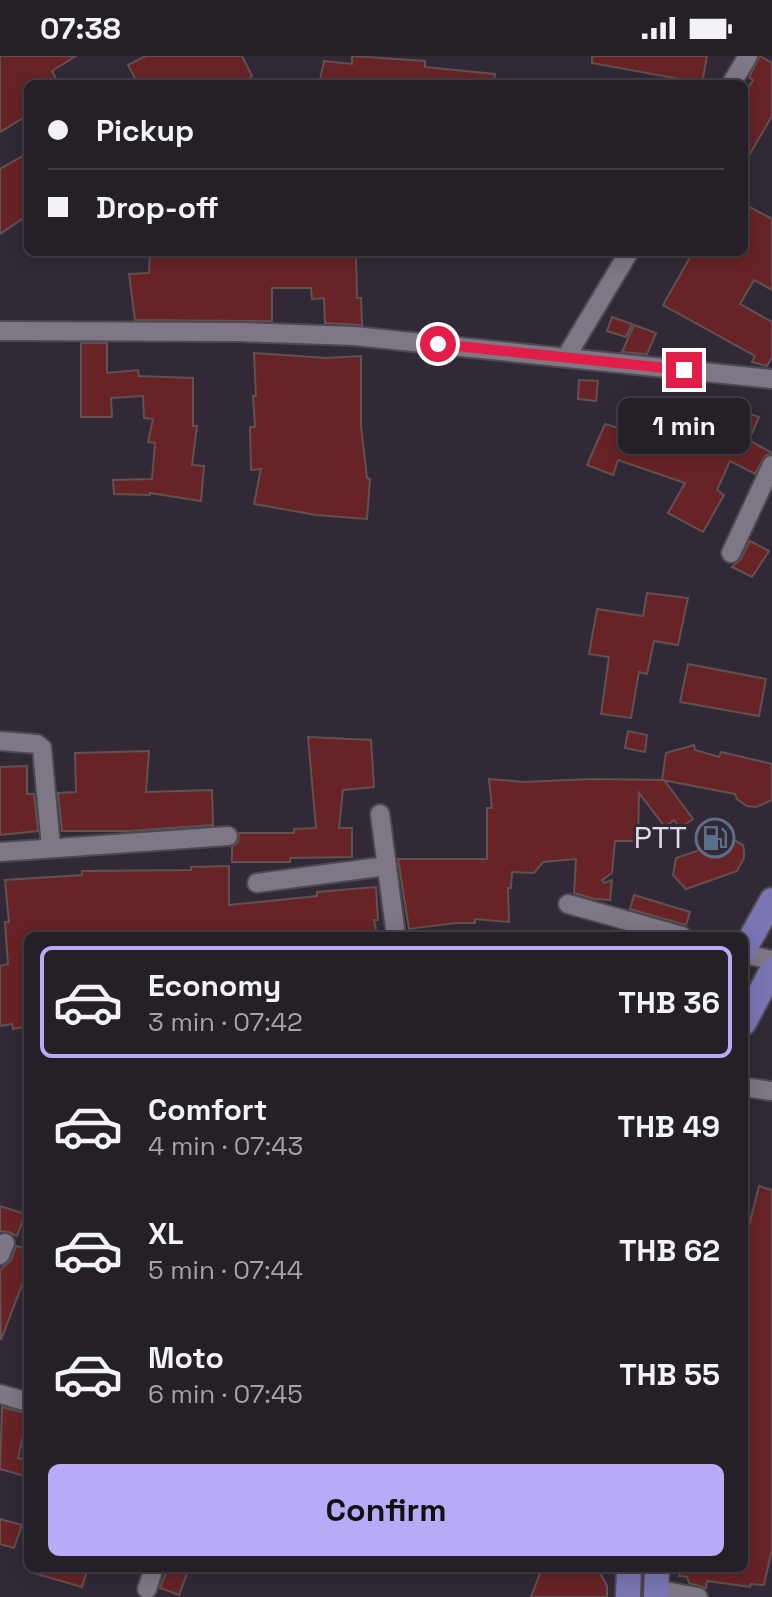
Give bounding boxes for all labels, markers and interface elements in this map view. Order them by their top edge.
text: 07:38 [40,9,121,48]
text: Pickup [96,111,194,150]
text: Drop-off [96,188,219,227]
route start [420,326,456,362]
route end [666,352,702,388]
callout: 1 min [618,398,750,454]
text: 1 min [652,409,716,443]
fuel station icon: PTT [694,817,736,859]
place label: PTT [634,818,687,857]
icon: car [52,966,124,1038]
text: Economy [148,966,281,1005]
text: THB 36 [618,983,720,1022]
text: 3 min · 07:42 [148,1005,303,1039]
icon: car [52,1090,124,1162]
text: Comfort [148,1090,267,1129]
text: THB 49 [618,1107,720,1146]
text: 4 min · 07:43 [148,1129,303,1163]
icon: car [52,1214,124,1286]
text: XL [148,1214,184,1253]
text: THB 62 [619,1231,720,1270]
text: 5 min · 07:44 [148,1253,303,1287]
icon: car [52,1338,124,1410]
text: Moto [148,1338,224,1377]
text: THB 55 [619,1355,720,1394]
text: 6 min · 07:45 [148,1377,303,1411]
button: Confirm [48,1464,724,1556]

